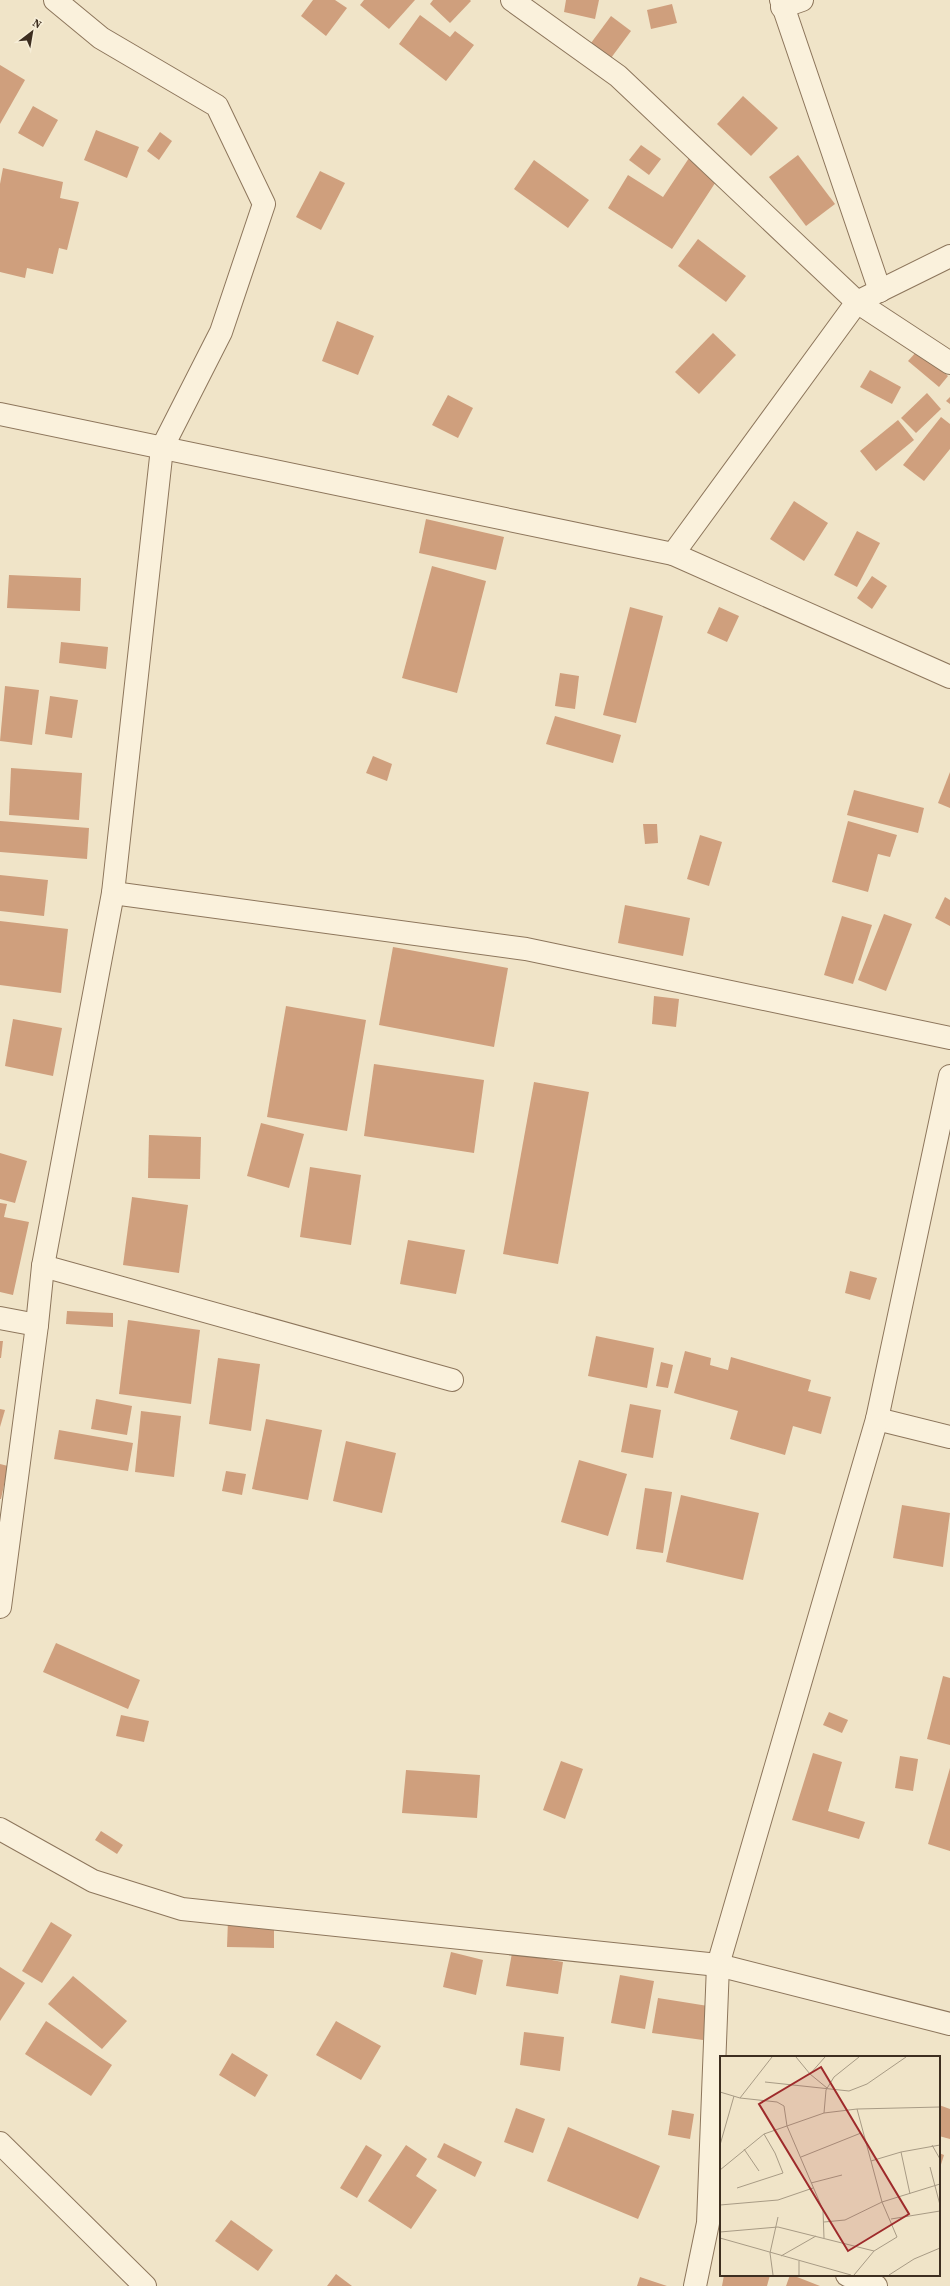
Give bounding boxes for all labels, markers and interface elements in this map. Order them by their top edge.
north arrow [12,12,52,52]
text: N [30,15,44,32]
inset map [720,2056,940,2276]

